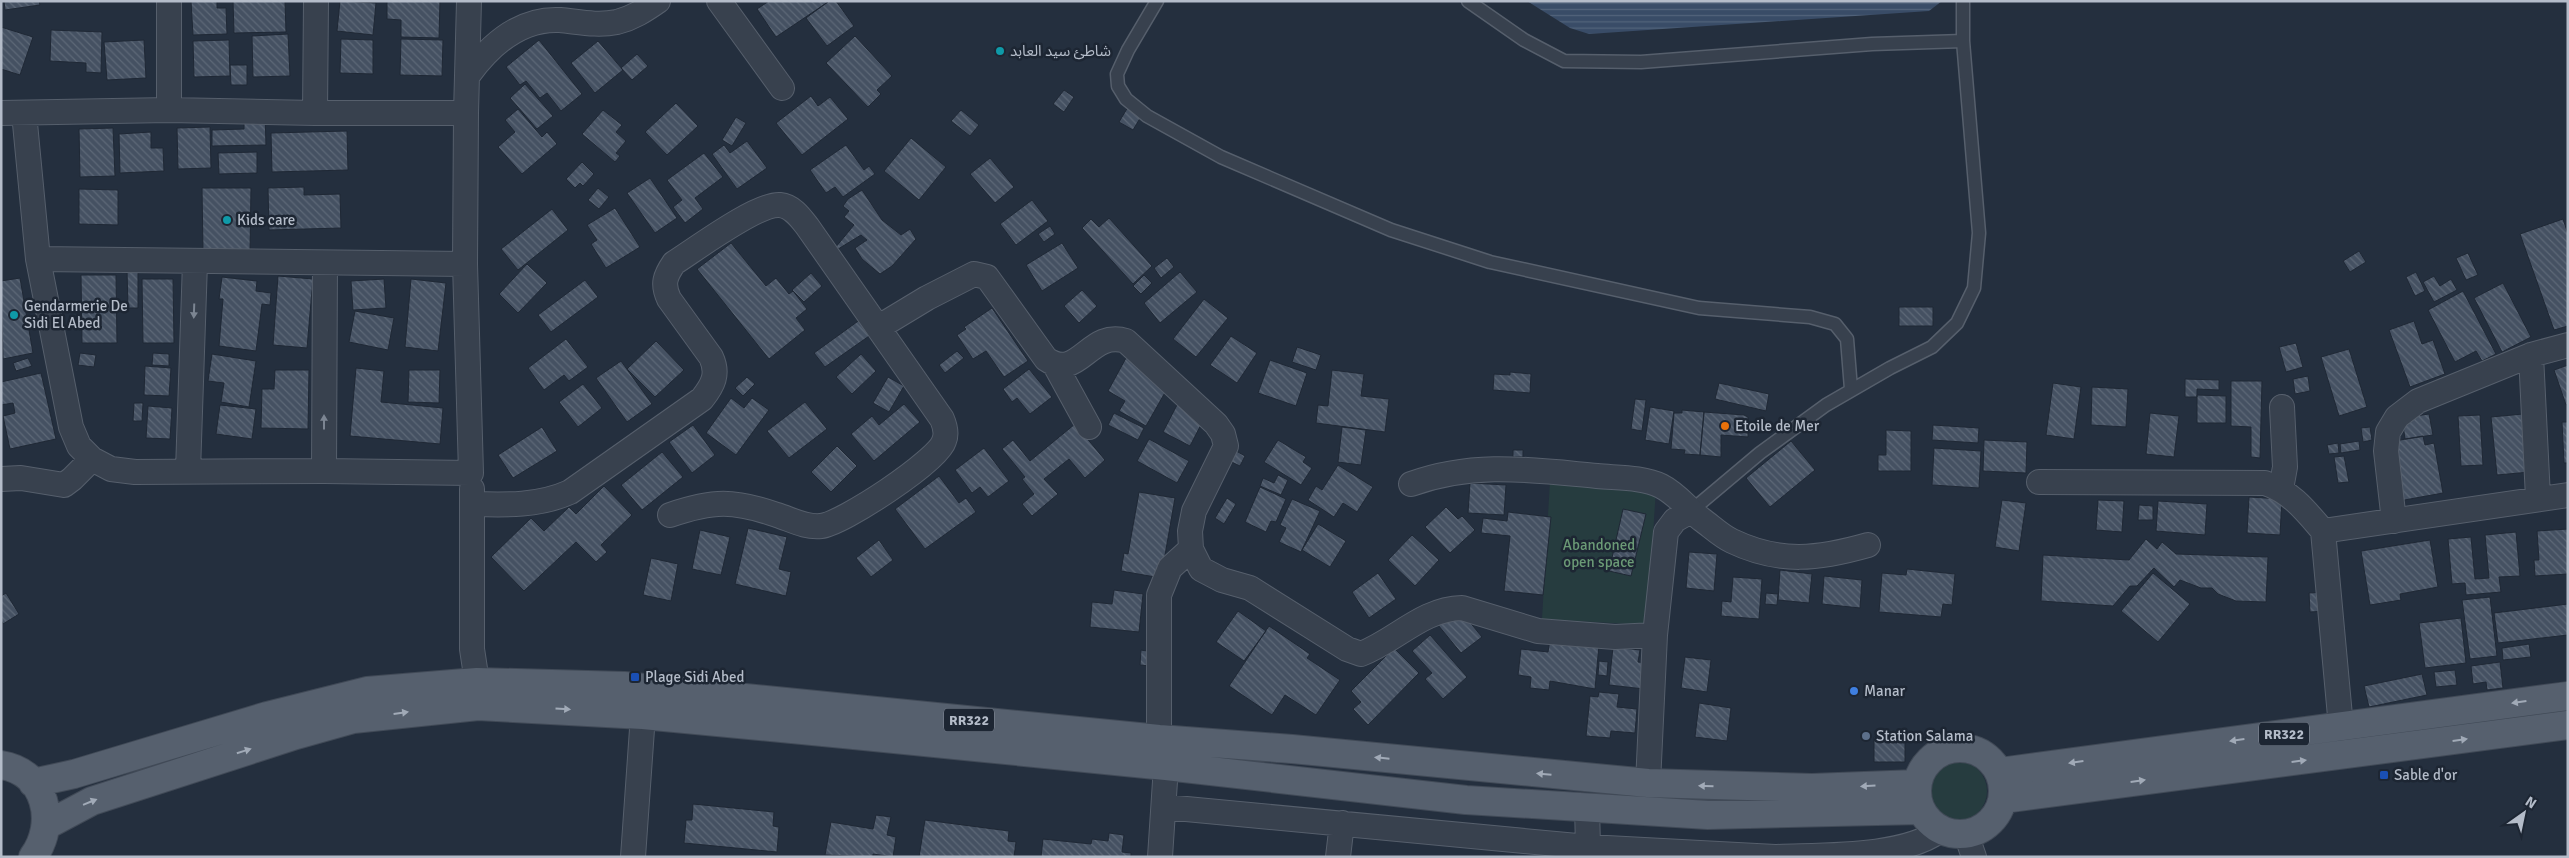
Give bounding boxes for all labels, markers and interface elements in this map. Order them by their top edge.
place label: شاطئ سيد العابد [1010,42,1111,60]
marker: شاطئ سيد العابد [994,45,1006,57]
place label: Kids care [237,211,295,229]
marker: Kids care [221,214,233,226]
place label: Gendarmerie De Sidi El Abed [24,297,128,332]
one-way arrow [189,303,197,319]
marker: Gendarmerie De Sidi El Abed [8,309,20,321]
one-way arrow [320,414,328,430]
place label: Etoile de Mer [1735,417,1820,435]
marker: Etoile de Mer [1719,420,1731,432]
park label: Abandoned open space [1563,536,1635,571]
place label: Plage Sidi Abed [645,668,744,686]
marker: Plage Sidi Abed [629,671,641,683]
place label: Manar [1864,682,1906,700]
marker: Manar [1848,685,1860,697]
one-way arrow [2511,698,2527,706]
one-way arrow [556,706,572,714]
one-way arrow [394,708,410,716]
road number: RR322 [944,708,994,732]
road number: RR322 [2259,722,2309,746]
place label: Station Salama [1876,727,1973,745]
marker: Station Salama [1860,730,1872,742]
one-way arrow [2452,735,2468,743]
one-way arrow [2229,737,2245,745]
one-way arrow [236,746,251,754]
one-way arrow [1374,754,1390,762]
one-way arrow [2291,757,2307,765]
one-way arrow [2068,758,2084,766]
place label: Sable d'or [2394,766,2458,784]
marker: Sable d'or [2378,769,2390,781]
one-way arrow [1535,770,1551,778]
one-way arrow [2130,776,2146,784]
one-way arrow [1697,782,1713,790]
one-way arrow [1860,782,1876,790]
north arrow [2499,788,2549,838]
text: N [2522,793,2540,812]
one-way arrow [82,798,97,806]

